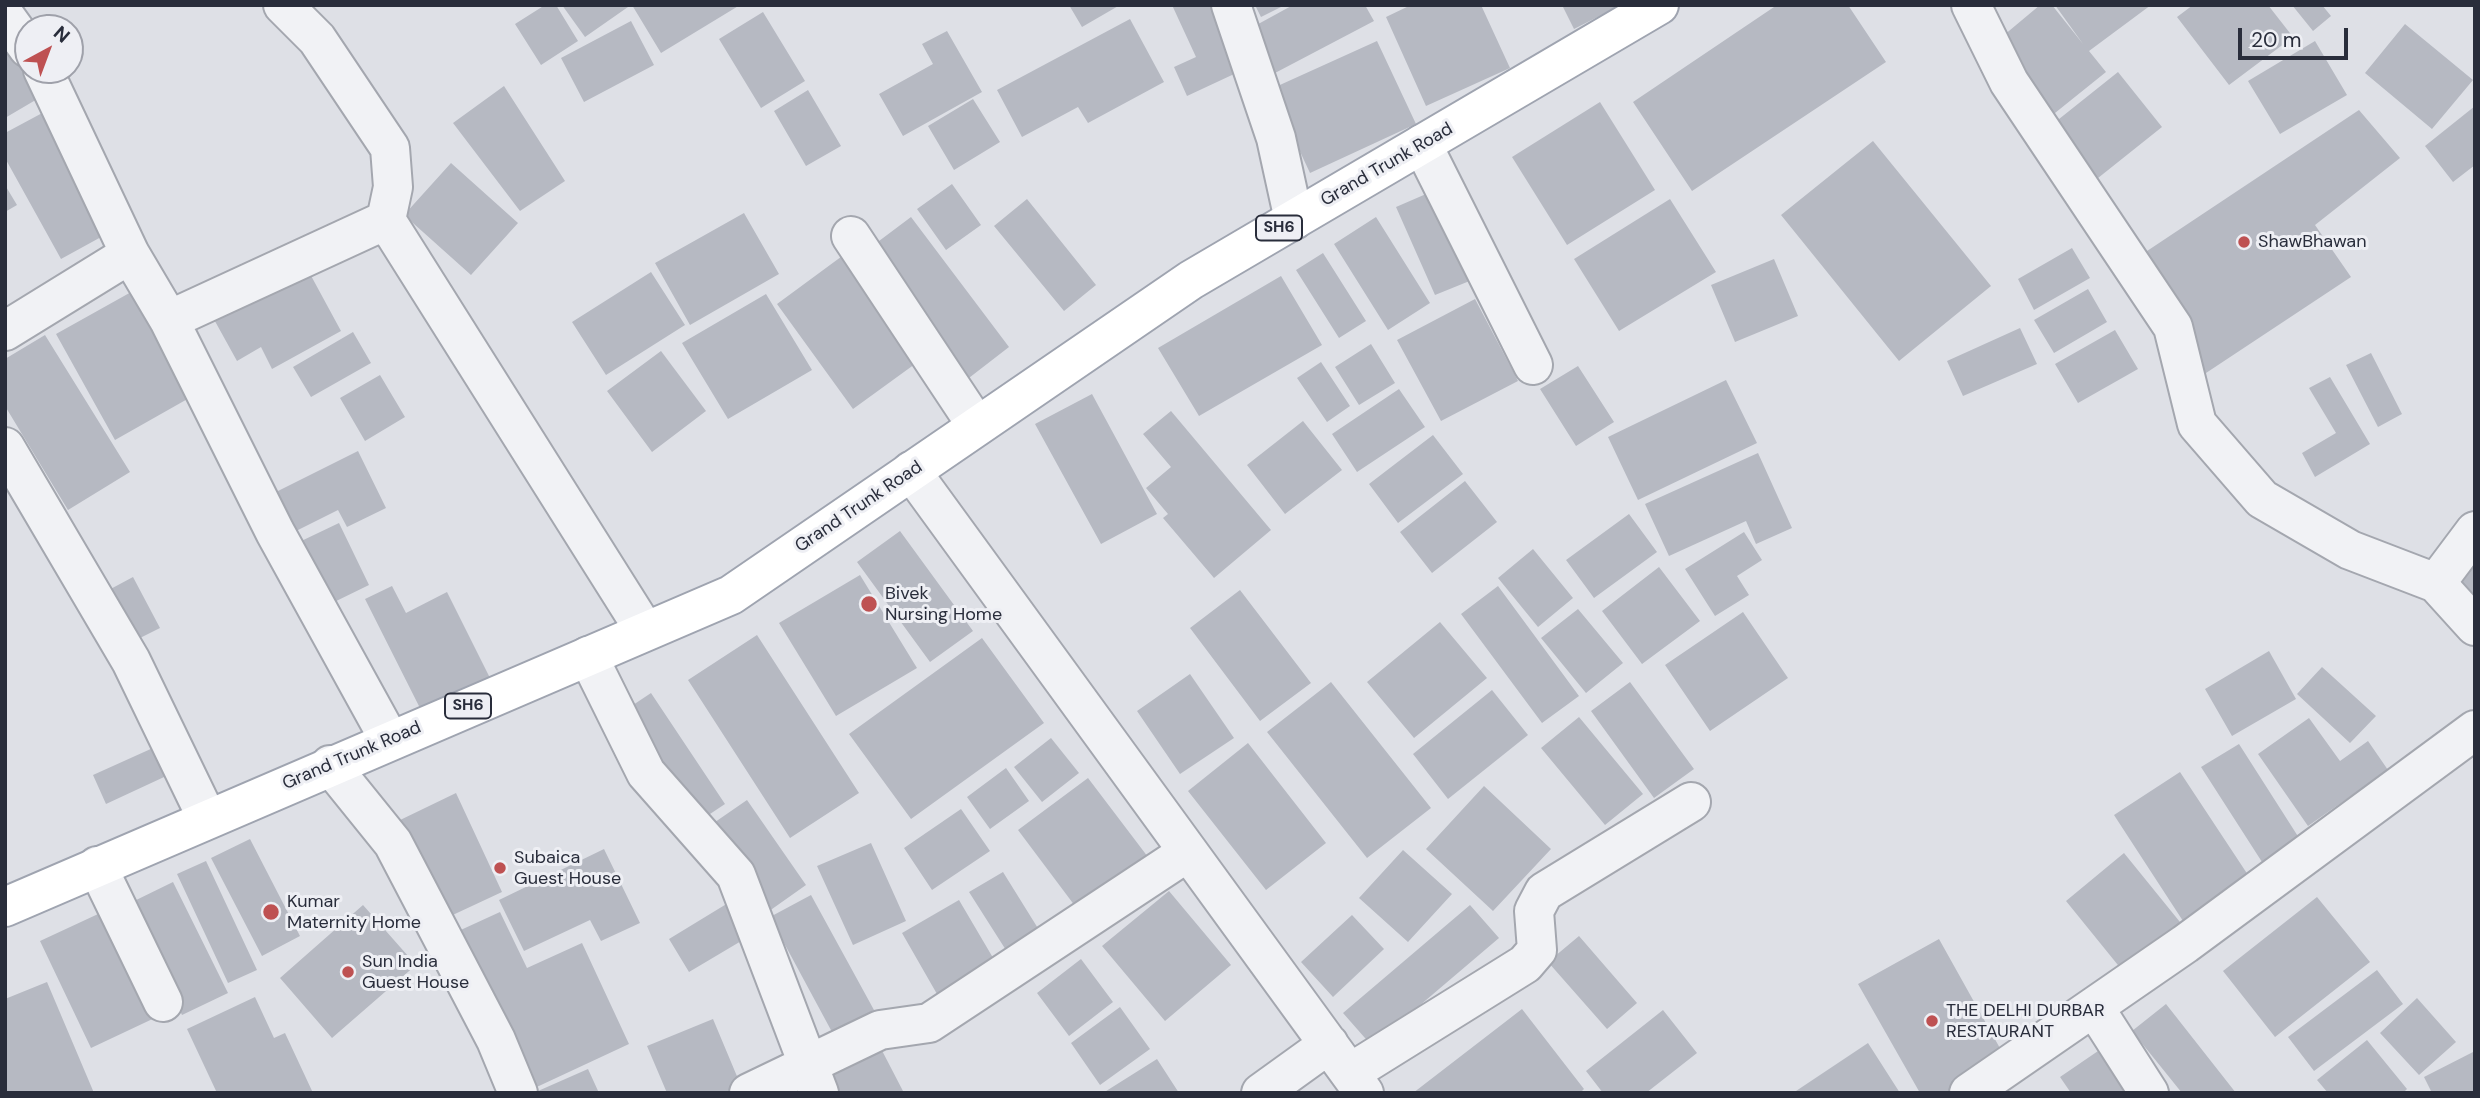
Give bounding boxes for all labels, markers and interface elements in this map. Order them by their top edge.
north arrow [14,14,84,84]
scale bar [2242,14,2352,58]
text: N [48,20,75,48]
text: 20 m [2251,26,2302,54]
street label: Grand Trunk Road [1317,118,1457,212]
road number: SH6 [1256,216,1302,240]
place label: ShawBhawan [2258,231,2366,253]
marker: ShawBhawan [2236,234,2252,250]
street label: Grand Trunk Road [791,456,927,558]
place label: Bivek Nursing Home [885,583,1002,626]
marker: Bivek Nursing Home [859,594,879,614]
road number: SH6 [445,694,491,719]
street label: Grand Trunk Road [279,717,425,795]
place label: Subaica Guest House [514,847,621,890]
marker: Subaica Guest House [492,860,508,876]
place label: Kumar Maternity Home [287,891,421,934]
marker: Kumar Maternity Home [261,902,281,922]
place label: Sun India Guest House [362,951,469,993]
marker: Sun India Guest House [340,964,356,980]
place label: THE DELHI DURBAR RESTAURANT [1946,1000,2105,1042]
marker: THE DELHI DURBAR RESTAURANT [1924,1013,1940,1029]

